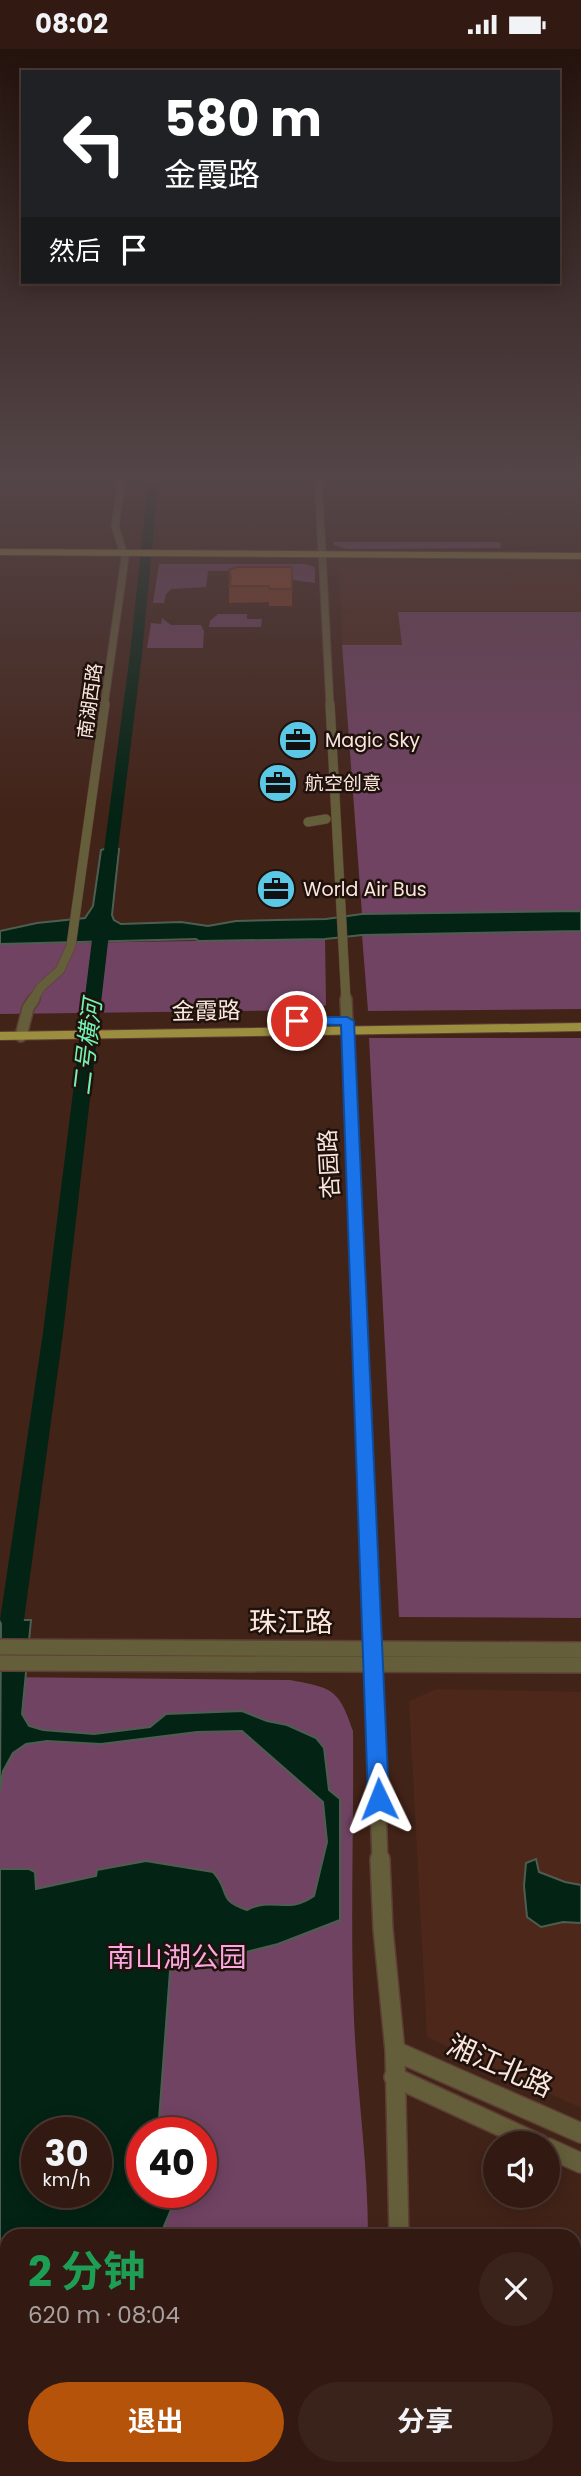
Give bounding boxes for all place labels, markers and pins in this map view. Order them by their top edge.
office icon: Magic Sky [277,719,319,761]
place label: Magic Sky [325,727,420,754]
office icon: 航空创意 [257,762,299,804]
place label: 航空创意 [305,770,381,797]
office icon: World Air Bus [255,868,297,910]
place label: World Air Bus [303,876,427,903]
pin [267,991,327,1051]

